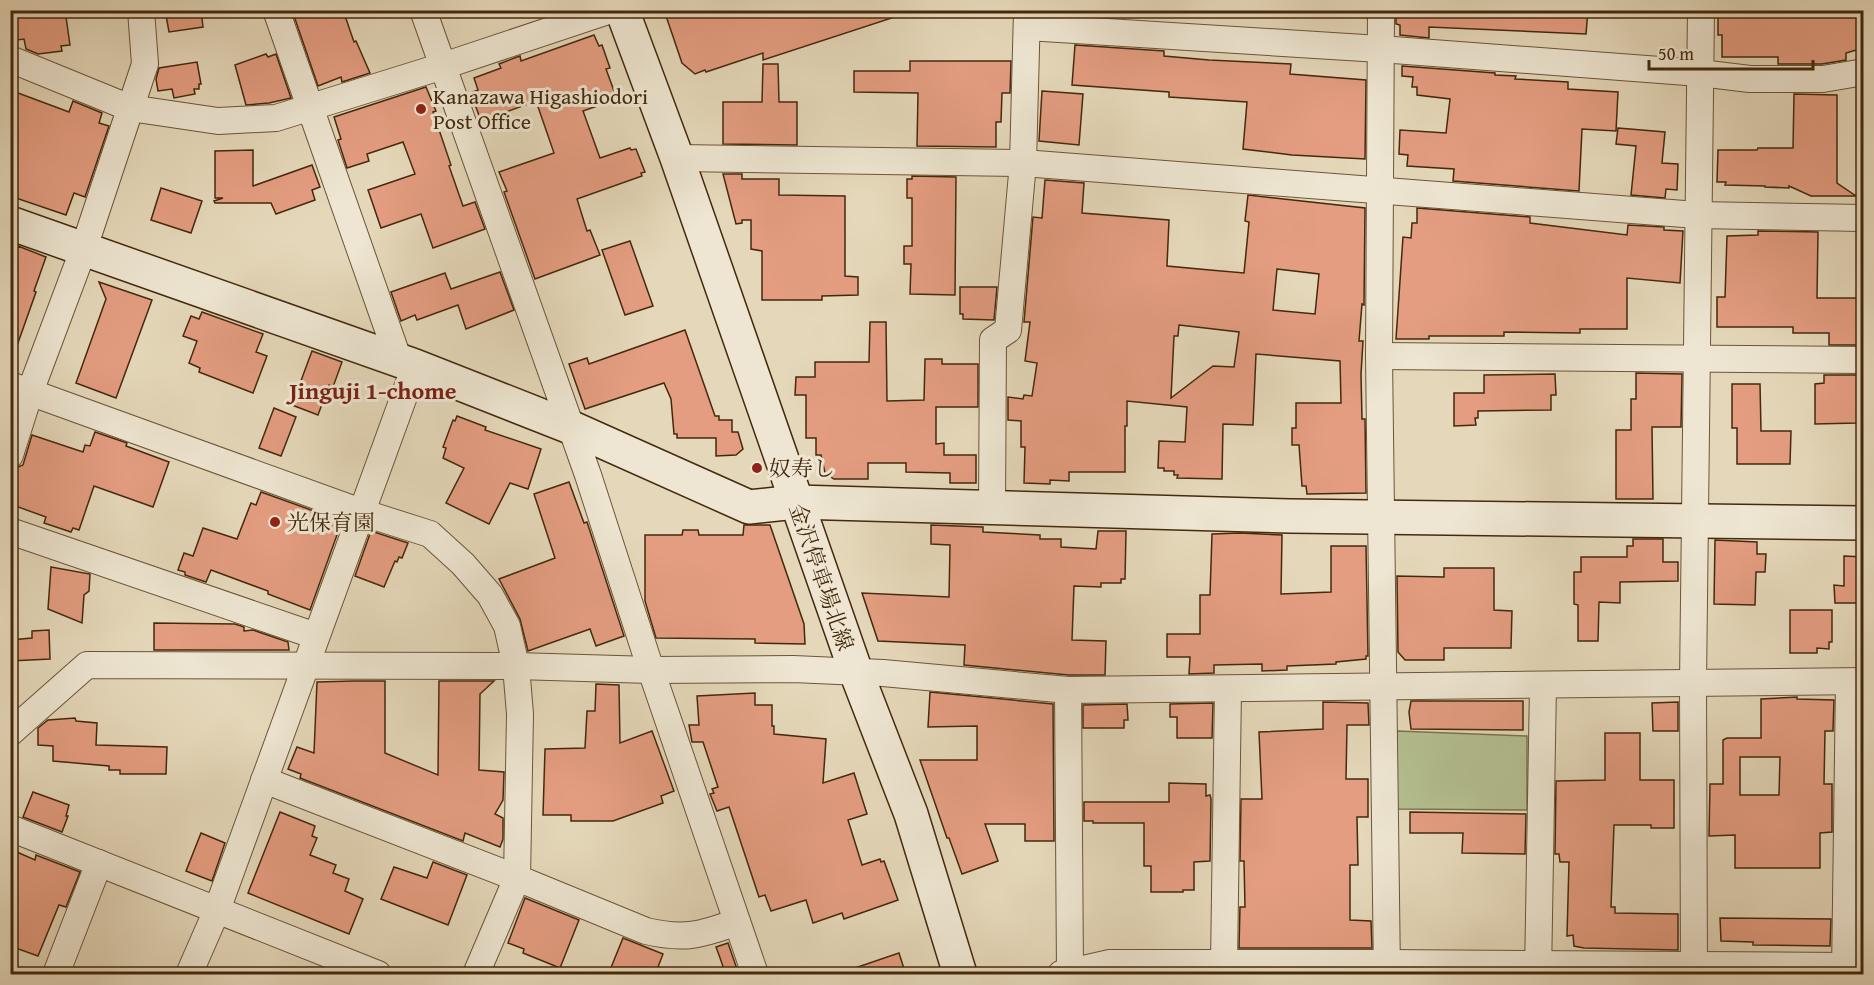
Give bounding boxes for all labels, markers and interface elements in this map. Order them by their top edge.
scale bar [1649,33,1812,71]
text: 50 m [1658,40,1694,67]
place label: Kanazawa Higashiodori Post Office [433,80,648,137]
marker: Kanazawa Higashiodori Post Office [414,102,428,116]
district label: Jinguji 1-chome [285,373,457,408]
place label: 奴寿し [769,452,835,484]
marker: 奴寿し [750,461,764,475]
street label: 金沢停車場北線 [782,499,862,655]
place label: 光保育園 [287,506,375,538]
marker: 光保育園 [268,515,282,529]

